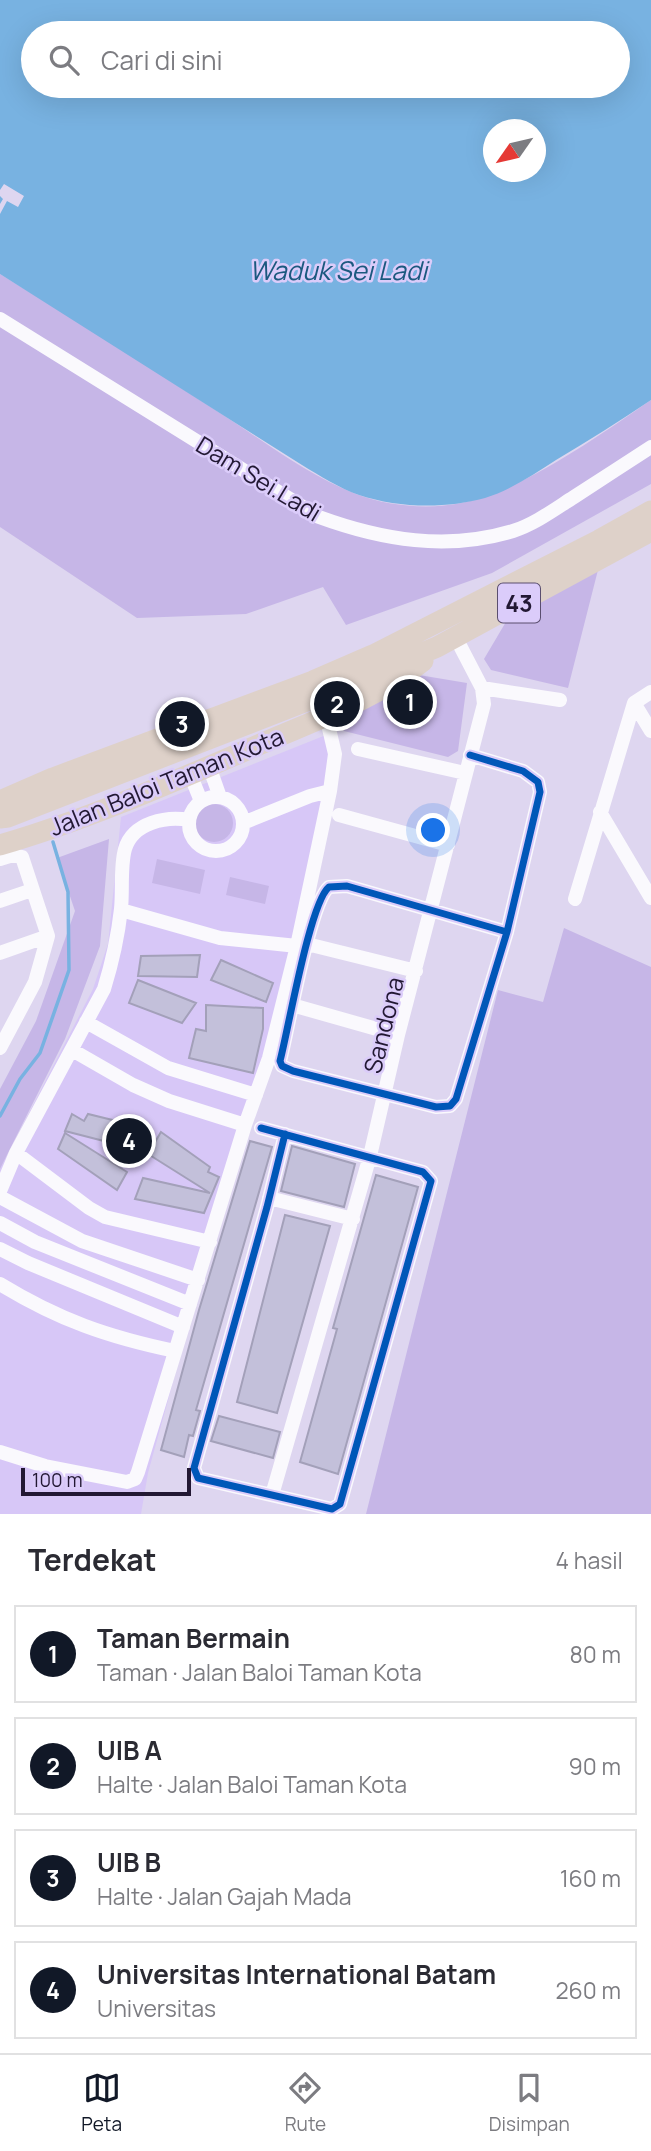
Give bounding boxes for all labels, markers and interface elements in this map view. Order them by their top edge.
search box [21,21,630,98]
icon: search [45,41,83,79]
text: Cari di sini [101,42,223,78]
north arrow [483,119,546,182]
water label: Waduk Sei Ladi [249,252,430,288]
street label: Dam Sei.Ladi [190,428,328,528]
road number: 43 [498,583,540,622]
pin: 1 [387,676,433,728]
pin: 2 [314,678,360,730]
pin: 3 [159,698,205,750]
street label: Jalan Baloi Taman Kota [44,719,288,843]
your location [416,813,450,847]
street label: Sandona [355,973,411,1077]
pin: 4 [106,1115,152,1167]
scale bar [21,1465,191,1497]
text: 100 m [32,1467,83,1493]
text: Terdekat [28,1539,157,1580]
text: 4 hasil [556,1544,623,1576]
text: Taman Bermain [97,1620,290,1656]
text: 1 [48,1638,58,1670]
text: 80 m [570,1638,621,1670]
text: Taman · Jalan Baloi Taman Kota [97,1656,422,1688]
text: UIB A [97,1732,162,1768]
text: 2 [46,1750,60,1782]
text: 90 m [569,1750,621,1782]
text: Halte · Jalan Baloi Taman Kota [97,1768,407,1800]
text: UIB B [97,1844,161,1880]
text: 3 [46,1862,60,1894]
text: 160 m [560,1862,621,1894]
text: Halte · Jalan Gajah Mada [97,1880,352,1912]
text: Universitas International Batam [97,1956,496,1992]
text: 4 [46,1974,60,2006]
text: 260 m [555,1974,621,2006]
text: Universitas [97,1992,216,2024]
tab: Peta [81,2069,122,2137]
tab: Rute [285,2069,326,2137]
tab: Disimpan [489,2069,570,2137]

